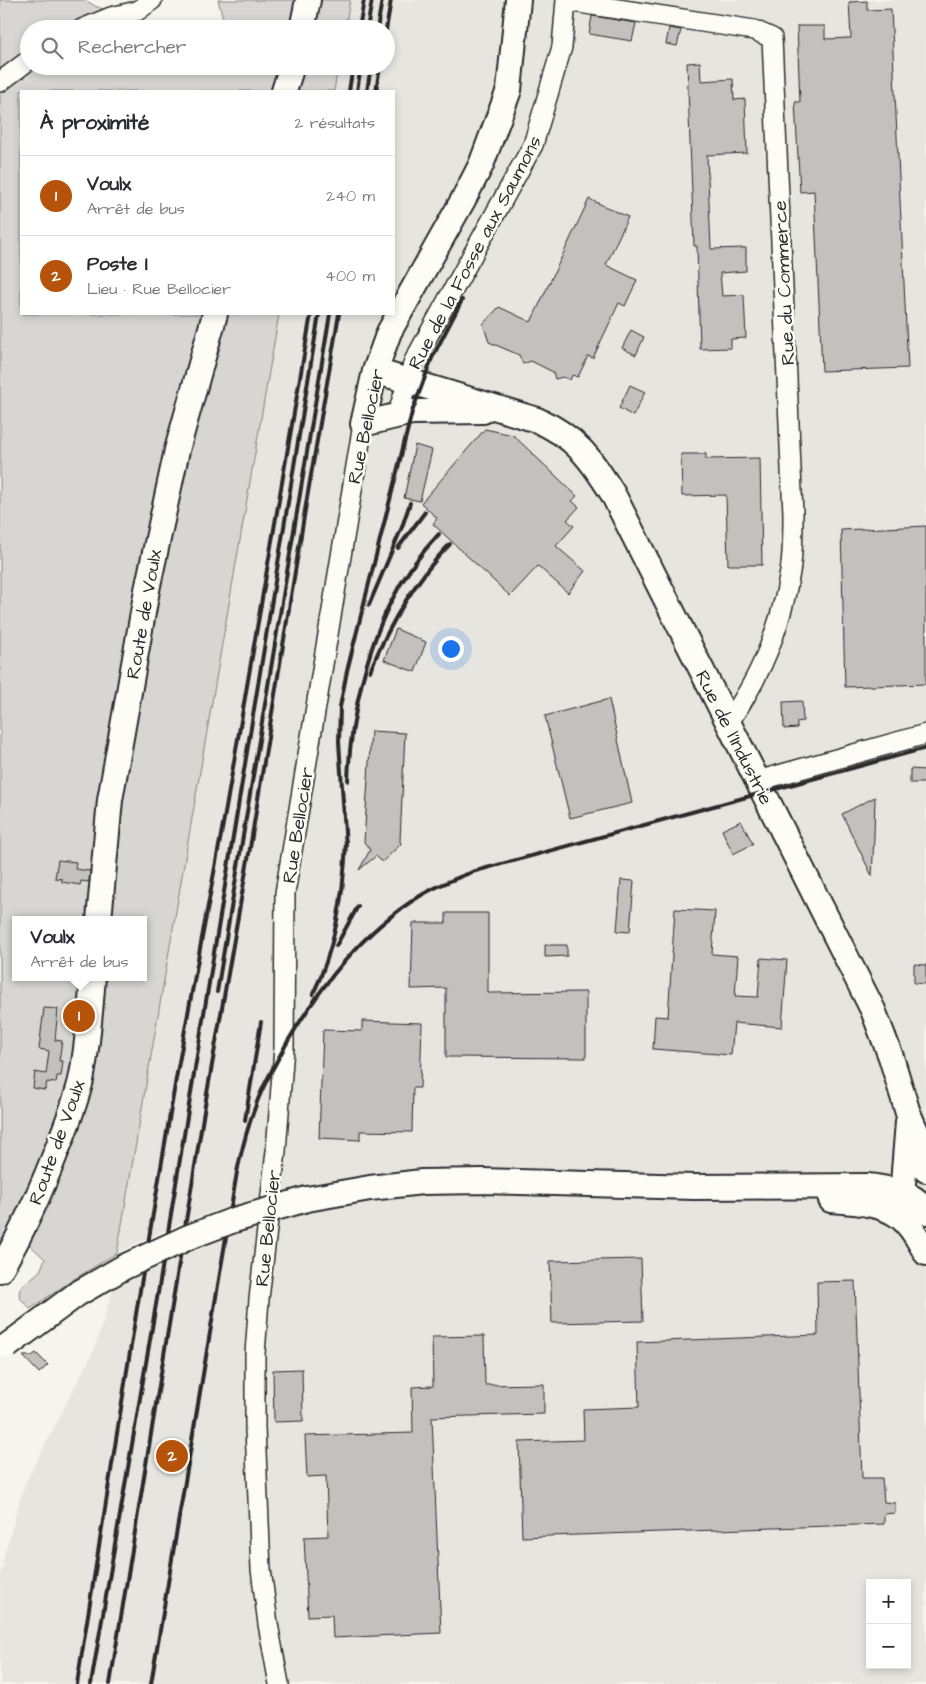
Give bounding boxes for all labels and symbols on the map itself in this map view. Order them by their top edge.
street label: Rue de la Fosse aux Saumons [402,131,549,375]
street label: Rue du Commerce [767,200,802,366]
street label: Rue Bellocier [341,366,392,486]
street label: Route de Voulx [120,547,169,681]
your location [438,636,464,662]
street label: Rue de l'Industrie [688,666,779,809]
street label: Rue Bellocier [276,765,321,885]
pin: 1 [63,997,95,1035]
street label: Route de Voulx [22,1076,93,1209]
street label: Rue Bellocier [249,1168,288,1288]
pin: 2 [156,1437,188,1475]

